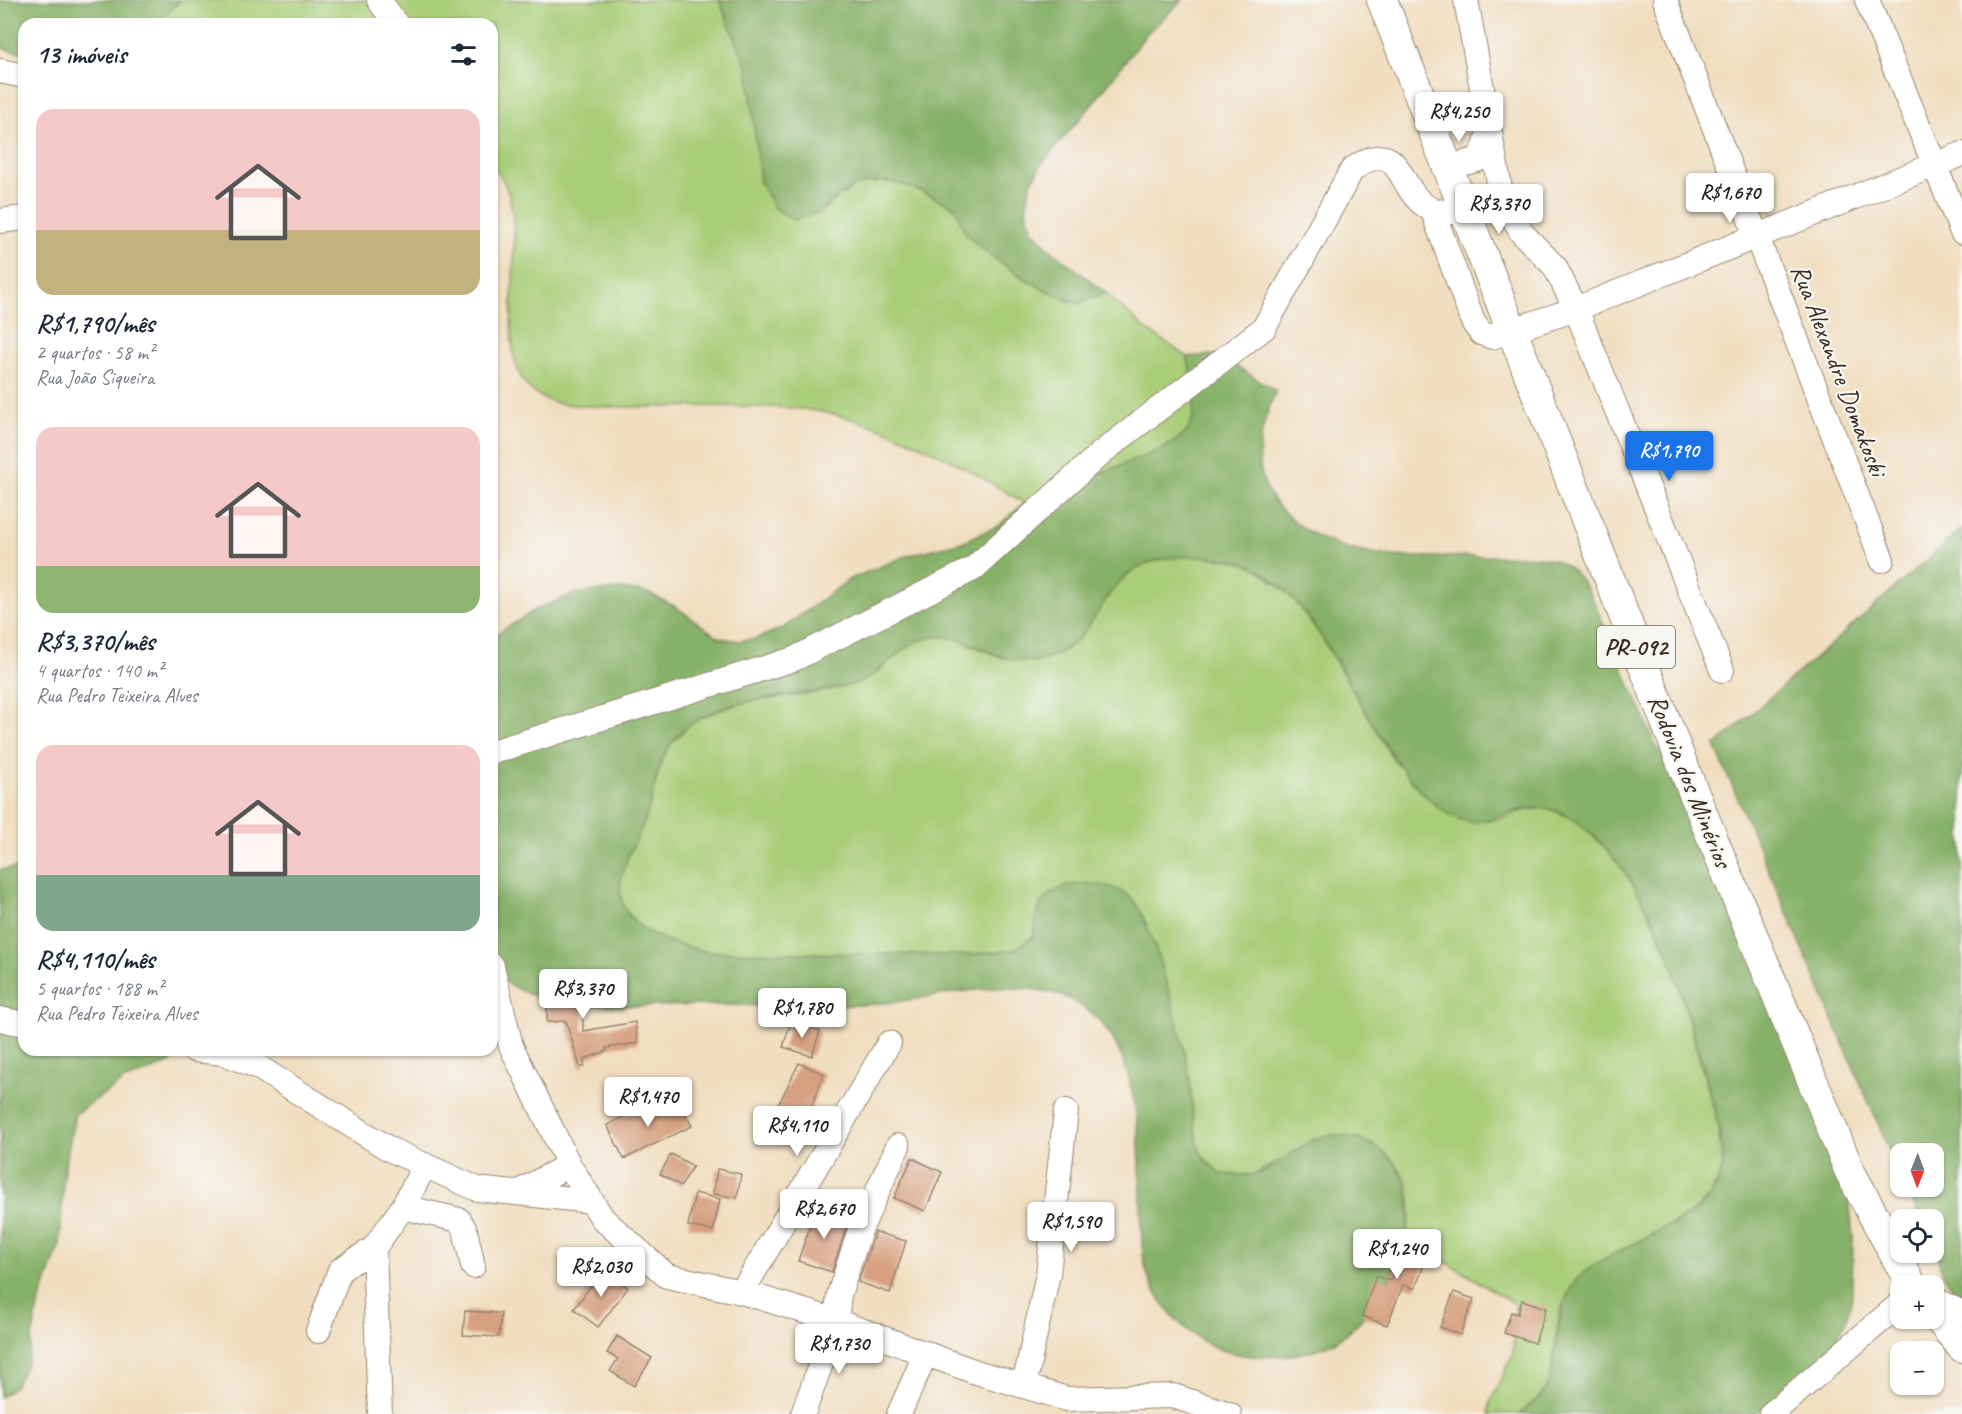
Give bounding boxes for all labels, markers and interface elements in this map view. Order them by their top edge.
text: 13 imóveis [36,38,126,71]
icon: filters [447,38,480,71]
pin: R$4,250 [1404,92,1514,143]
text: R$4,250 [1429,99,1489,124]
icon: home [204,148,312,256]
pin: R$1,670 [1675,173,1785,224]
text: R$1,670 [1700,180,1760,205]
pin: R$3,370 [1444,184,1554,235]
text: R$3,370 [1469,191,1529,216]
street label: Rua Alexandre Domakoski [1784,260,1896,483]
text: R$1,790/mês [36,307,154,340]
text: 2 quartos · 58 m² [36,340,154,365]
text: Rua João Siqueira [36,365,154,390]
pin: R$1,790 [1614,431,1724,482]
text: R$1,790 [1639,438,1699,463]
icon: home [204,466,312,574]
text: R$3,370/mês [36,625,155,658]
road number: PR-092 [1597,626,1675,668]
text: 4 quartos · 140 m² [36,658,163,683]
text: Rua Pedro Teixeira Alves [36,683,198,708]
street label: Rodovia dos Minérios [1640,689,1741,874]
icon: home [204,784,312,892]
text: R$4,110/mês [36,943,155,976]
pin: R$3,370 [528,969,638,1020]
text: 5 quartos · 188 m² [36,976,163,1001]
text: R$3,370 [553,976,613,1001]
pin: R$1,780 [747,988,857,1039]
text: R$1,780 [772,995,832,1020]
text: Rua Pedro Teixeira Alves [36,1001,198,1026]
pin: R$1,470 [593,1077,703,1128]
text: R$1,470 [618,1084,678,1109]
pin: R$4,110 [742,1106,852,1157]
text: R$4,110 [767,1113,827,1138]
north arrow [1890,1143,1944,1197]
map controls [1890,1143,1944,1395]
pin: R$2,670 [769,1189,879,1240]
text: R$2,670 [794,1196,854,1221]
pin: R$1,590 [1016,1202,1126,1253]
text: R$1,590 [1041,1209,1101,1234]
button: locate [1890,1209,1944,1263]
pin: R$1,240 [1342,1229,1452,1280]
text: R$1,240 [1367,1236,1427,1261]
pin: R$2,030 [546,1247,656,1298]
text: R$2,030 [571,1254,631,1279]
button: + [1890,1275,1944,1329]
pin: R$1,730 [784,1324,894,1375]
text: R$1,730 [809,1331,869,1356]
button: − [1890,1341,1944,1395]

